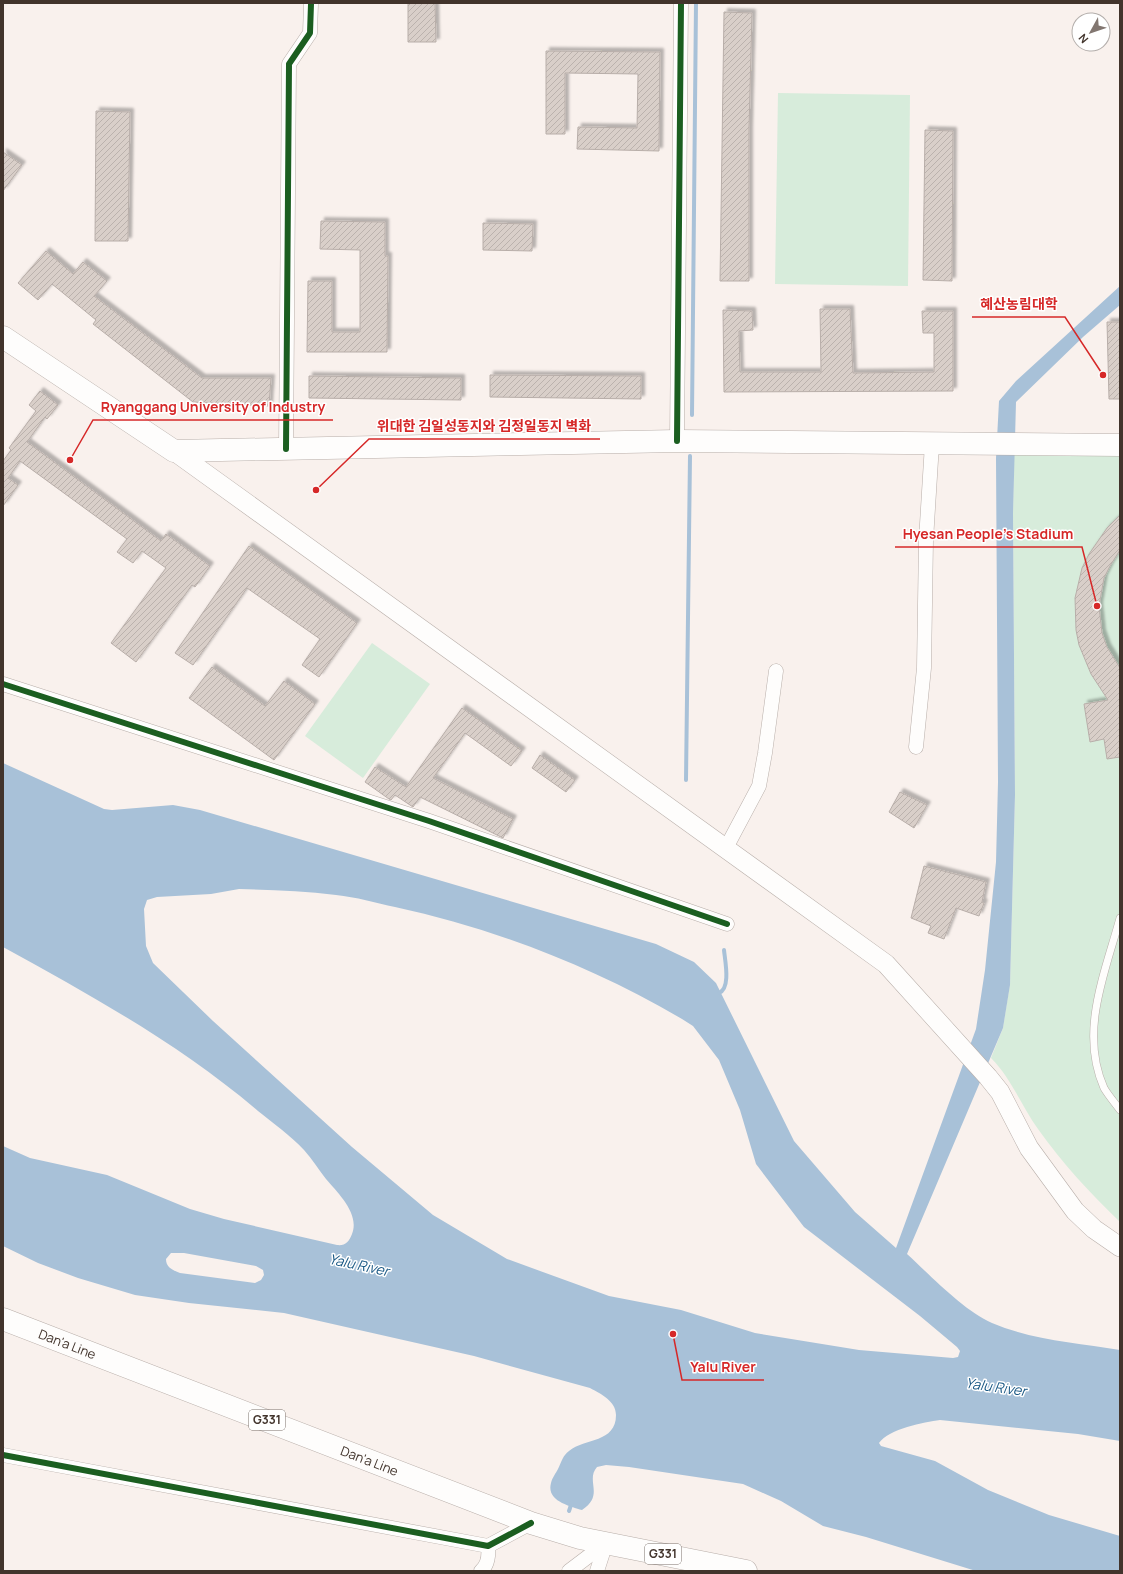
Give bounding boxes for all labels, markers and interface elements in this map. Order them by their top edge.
north arrow [1071,12,1111,52]
text: N [1075,31,1091,47]
callout: 혜산농림대학 [972,291,1065,317]
text: 혜산농림대학 [980,294,1058,313]
callout: Ryanggang University of Industry [93,394,333,420]
text: Ryanggang University of Industry [101,397,325,416]
callout: 위대한 김일성동지와 김정일동지 벽화 [369,413,600,439]
text: 위대한 김일성동지와 김정일동지 벽화 [377,416,591,435]
callout: Hyesan People's Stadium [895,521,1082,547]
text: Hyesan People's Stadium [903,524,1073,543]
water label: Yalu River [327,1249,393,1281]
street label: Dan'a Line [36,1325,99,1363]
callout: Yalu River [682,1354,764,1380]
text: Yalu River [690,1357,756,1376]
water label: Yalu River [965,1373,1030,1400]
road number: G331 [249,1410,285,1430]
street label: Dan'a Line [338,1441,401,1480]
road number: G331 [645,1544,681,1564]

